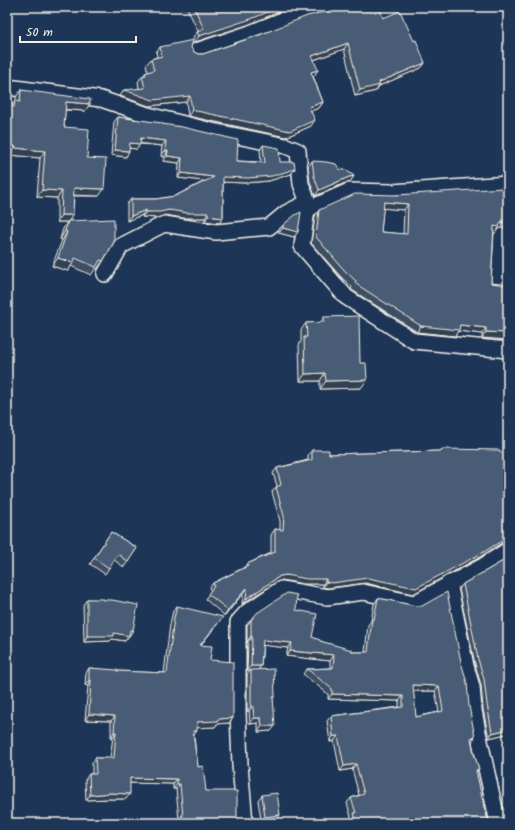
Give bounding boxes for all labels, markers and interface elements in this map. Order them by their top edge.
scale bar [20,18,136,44]
text: 50 m [26,23,53,42]

